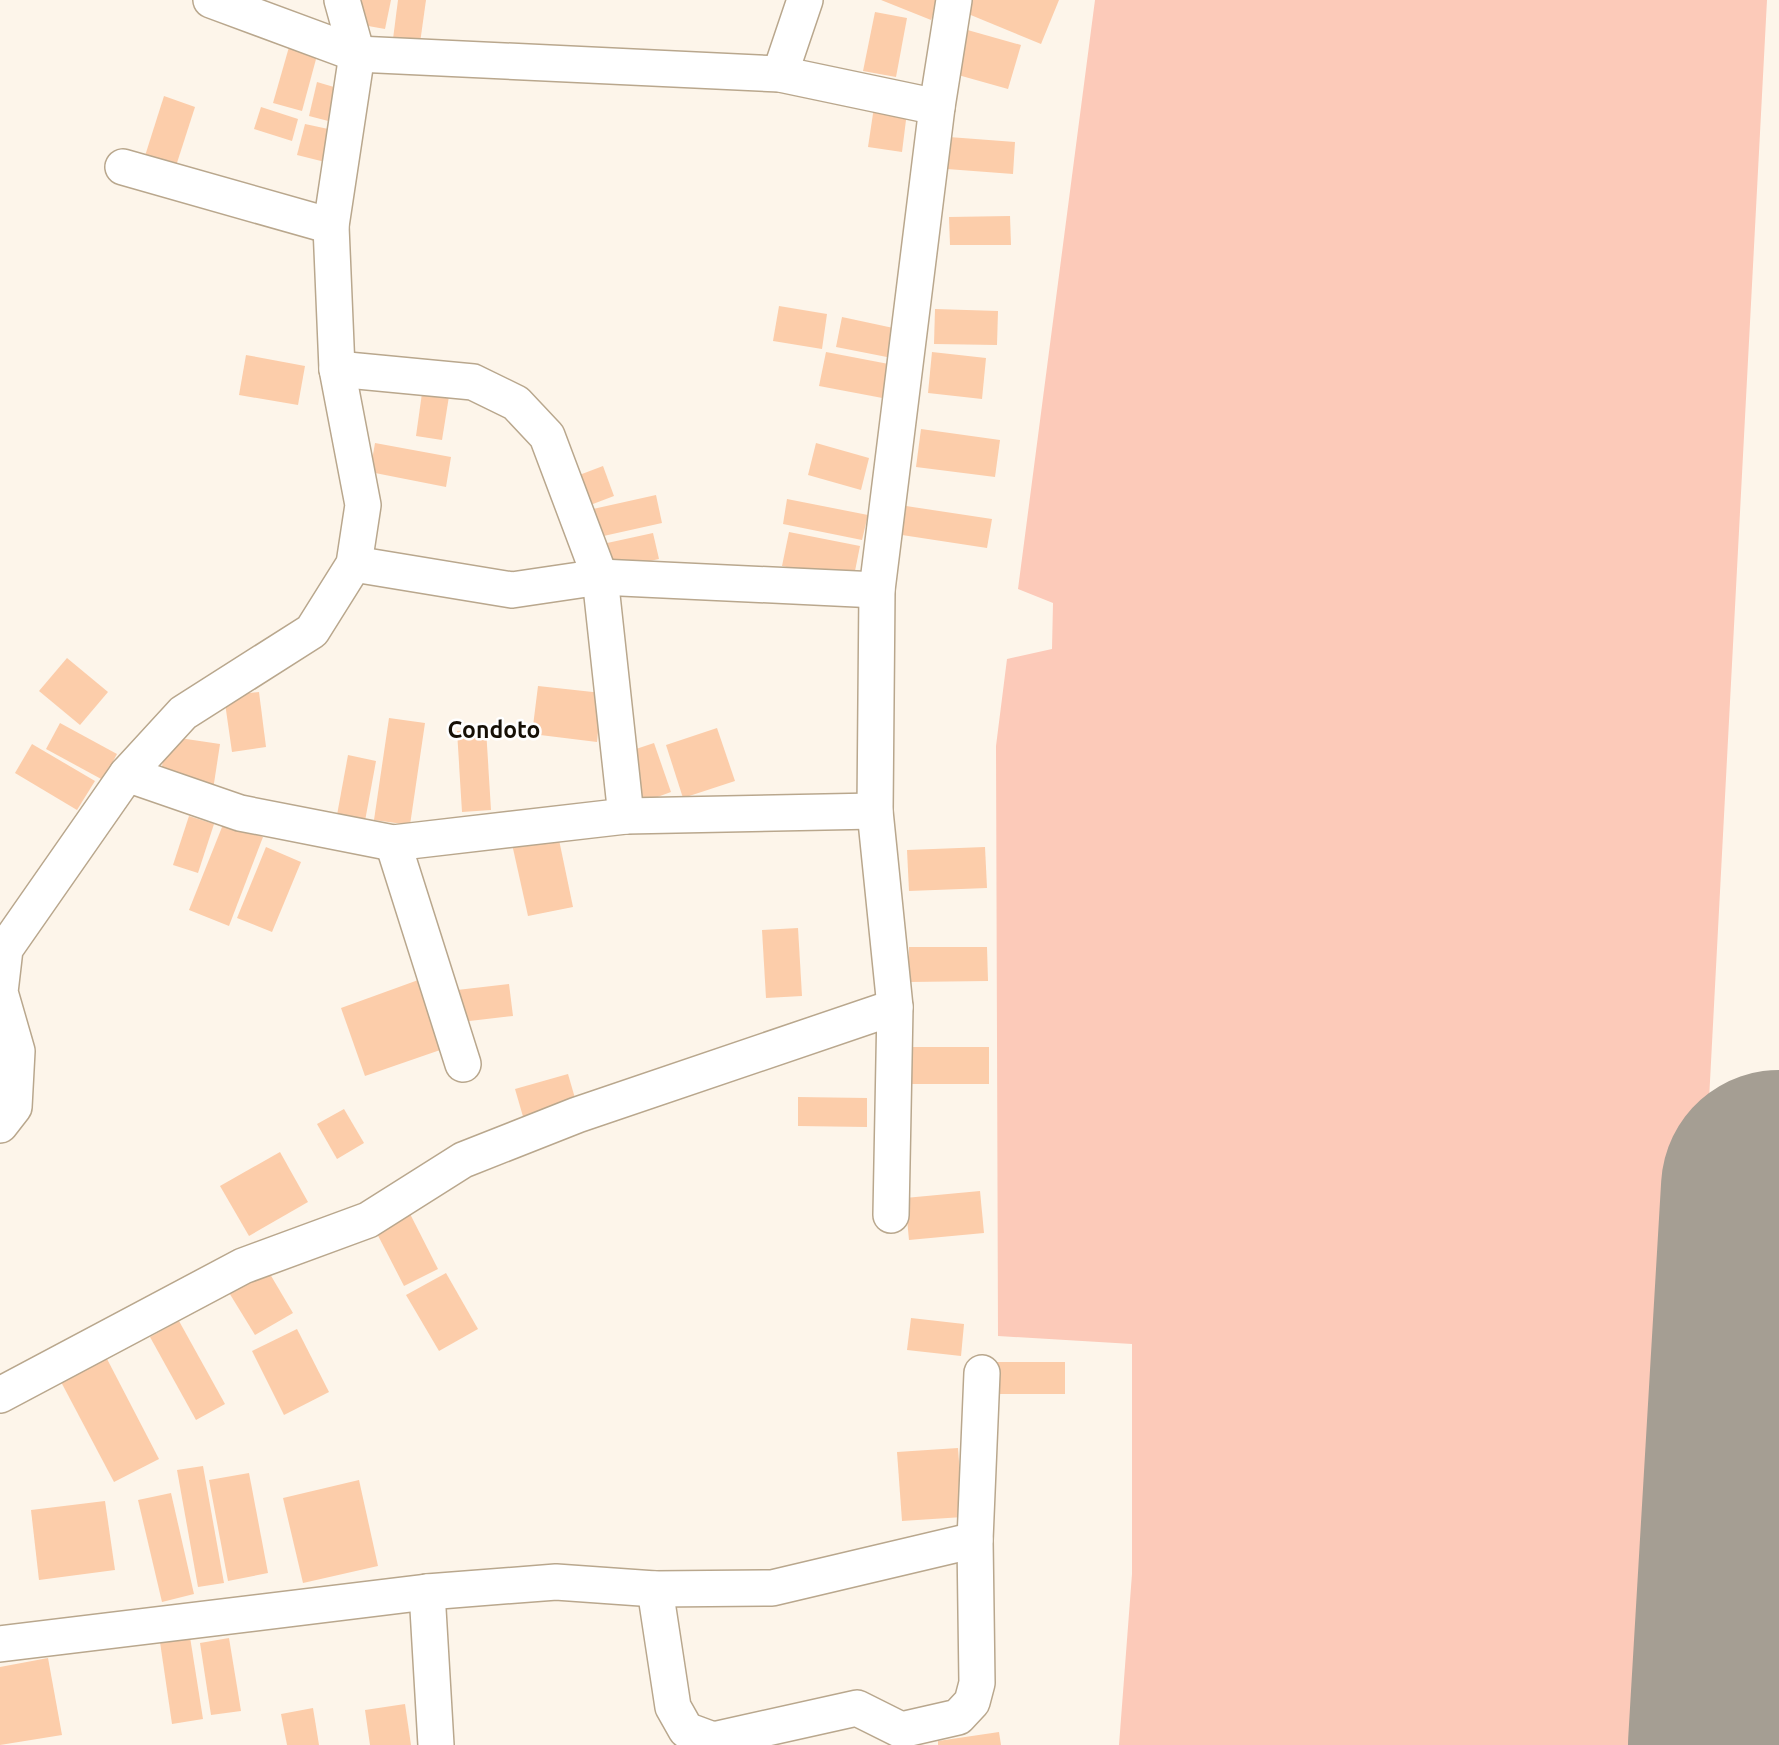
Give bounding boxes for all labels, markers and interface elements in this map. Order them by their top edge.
district label: Condoto [448,717,540,742]

